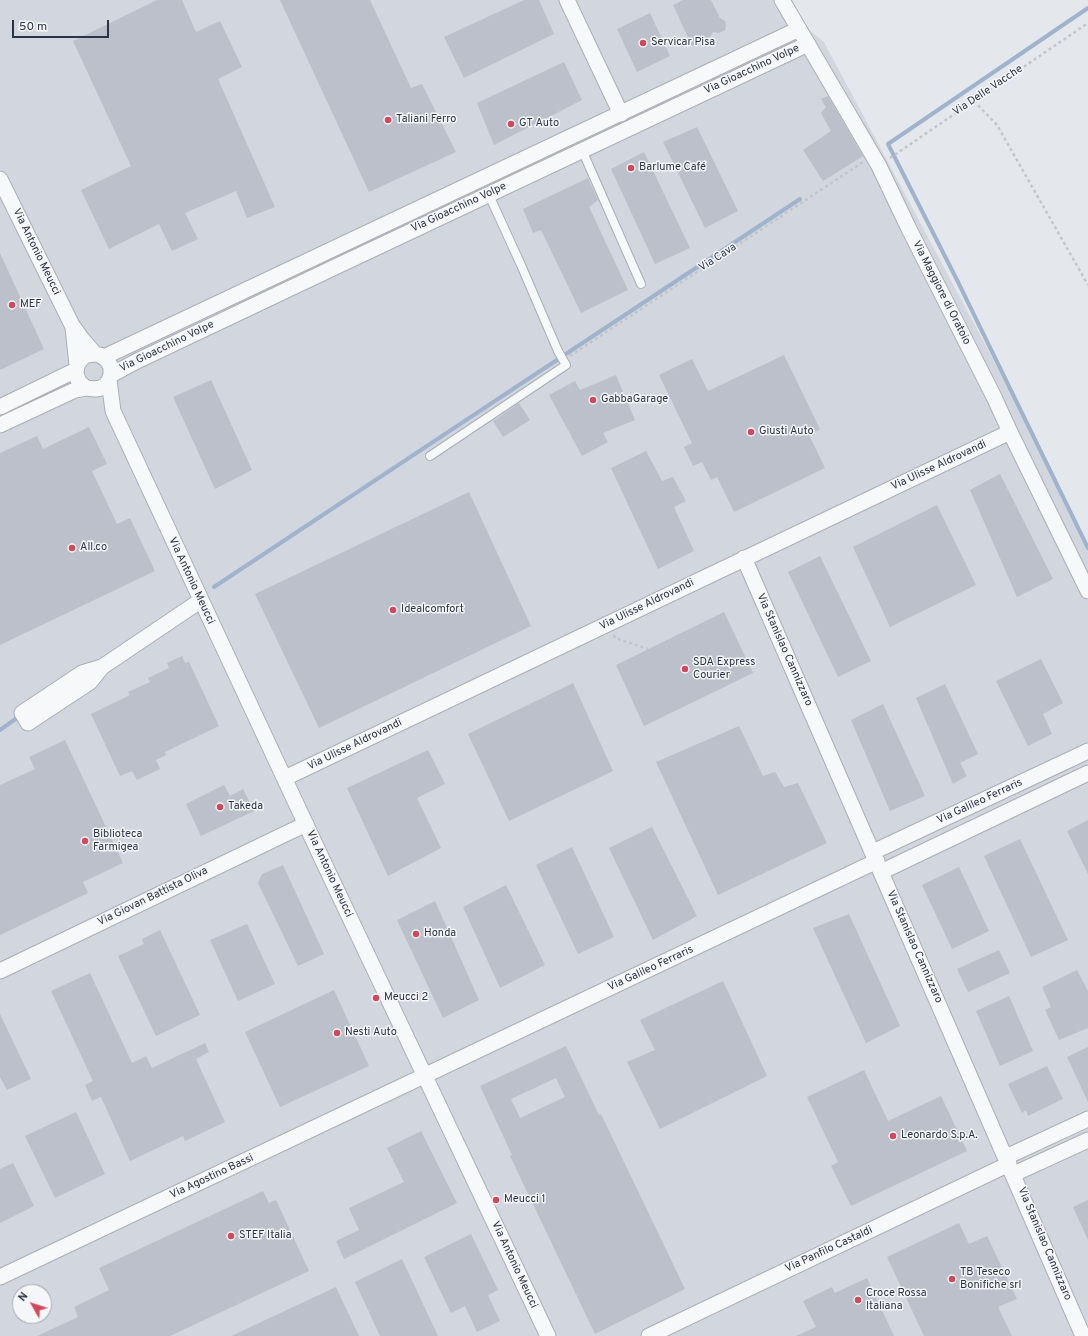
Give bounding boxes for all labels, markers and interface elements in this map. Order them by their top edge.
scale bar [14,12,111,38]
text: 50 m [19,19,47,35]
place label: Servicar Pisa [651,36,715,50]
marker: Servicar Pisa [638,38,648,48]
street label: Via Gioacchino Volpe [702,42,802,98]
street label: Via Delle Vacche [950,63,1026,119]
place label: Taliani Ferro [396,113,456,127]
marker: Taliani Ferro [383,115,393,125]
place label: GT Auto [519,117,559,131]
marker: GT Auto [506,119,516,129]
place label: Barlume Café [639,161,706,175]
marker: Barlume Café [626,163,636,173]
street label: Via Gioacchino Volpe [409,180,509,236]
street label: Via Antonio Meucci [9,207,63,297]
street label: Via Maggiore di Oratoio [909,239,973,347]
street label: Via Cava [697,241,739,275]
place label: MEF [20,298,41,312]
marker: MEF [7,300,17,310]
street label: Via Gioacchino Volpe [118,318,216,376]
place label: GabbaGarage [601,393,668,407]
marker: GabbaGarage [588,395,598,405]
place label: Giusti Auto [759,425,814,439]
marker: Giusti Auto [746,427,756,437]
street label: Via Ulisse Aldrovandi [889,438,989,494]
street label: Via Antonio Meucci [165,535,217,627]
place label: All.co [80,541,107,555]
marker: All.co [67,543,77,553]
street label: Via Ulisse Aldrovandi [598,576,696,634]
street label: Via Stanislao Cannizzaro [753,592,815,708]
place label: Idealcomfort [401,603,464,617]
marker: Idealcomfort [388,605,398,615]
place label: SDA Express Courier [693,656,755,682]
marker: SDA Express Courier [680,664,690,674]
street label: Via Ulisse Aldrovandi [306,716,404,774]
street label: Via Galileo Ferraris [935,776,1025,828]
place label: Takeda [228,800,263,814]
marker: Takeda [215,802,225,812]
place label: Biblioteca Farmigea [93,828,142,854]
street label: Via Antonio Meucci [303,828,355,920]
marker: Biblioteca Farmigea [80,836,90,846]
street label: Via Giovan Battista Oliva [96,865,210,929]
street label: Via Stanislao Cannizzaro [883,889,945,1005]
place label: Honda [424,927,456,941]
marker: Honda [411,929,421,939]
street label: Via Galileo Ferraris [606,943,696,995]
place label: Meucci 2 [384,991,428,1005]
marker: Meucci 2 [371,993,381,1003]
place label: Nesti Auto [345,1026,397,1040]
marker: Nesti Auto [332,1028,342,1038]
place label: Leonardo S.p.A. [901,1129,978,1143]
marker: Leonardo S.p.A. [888,1131,898,1141]
street label: Via Agostino Bassi [168,1152,256,1202]
street label: Via Stanislao Cannizzaro [1014,1185,1074,1303]
place label: Meucci 1 [504,1193,545,1207]
marker: Meucci 1 [491,1195,501,1205]
street label: Via Antonio Meucci [488,1219,540,1311]
street label: Via Panfilo Castaldi [783,1224,875,1276]
place label: STEF Italia [239,1229,291,1243]
marker: STEF Italia [226,1231,236,1241]
place label: TB Teseco Bonifiche srl [960,1266,1021,1292]
marker: TB Teseco Bonifiche srl [947,1274,957,1284]
north arrow [12,1284,52,1324]
place label: Croce Rossa Italiana [866,1287,927,1313]
text: N [16,1290,31,1305]
marker: Croce Rossa Italiana [853,1295,863,1305]

